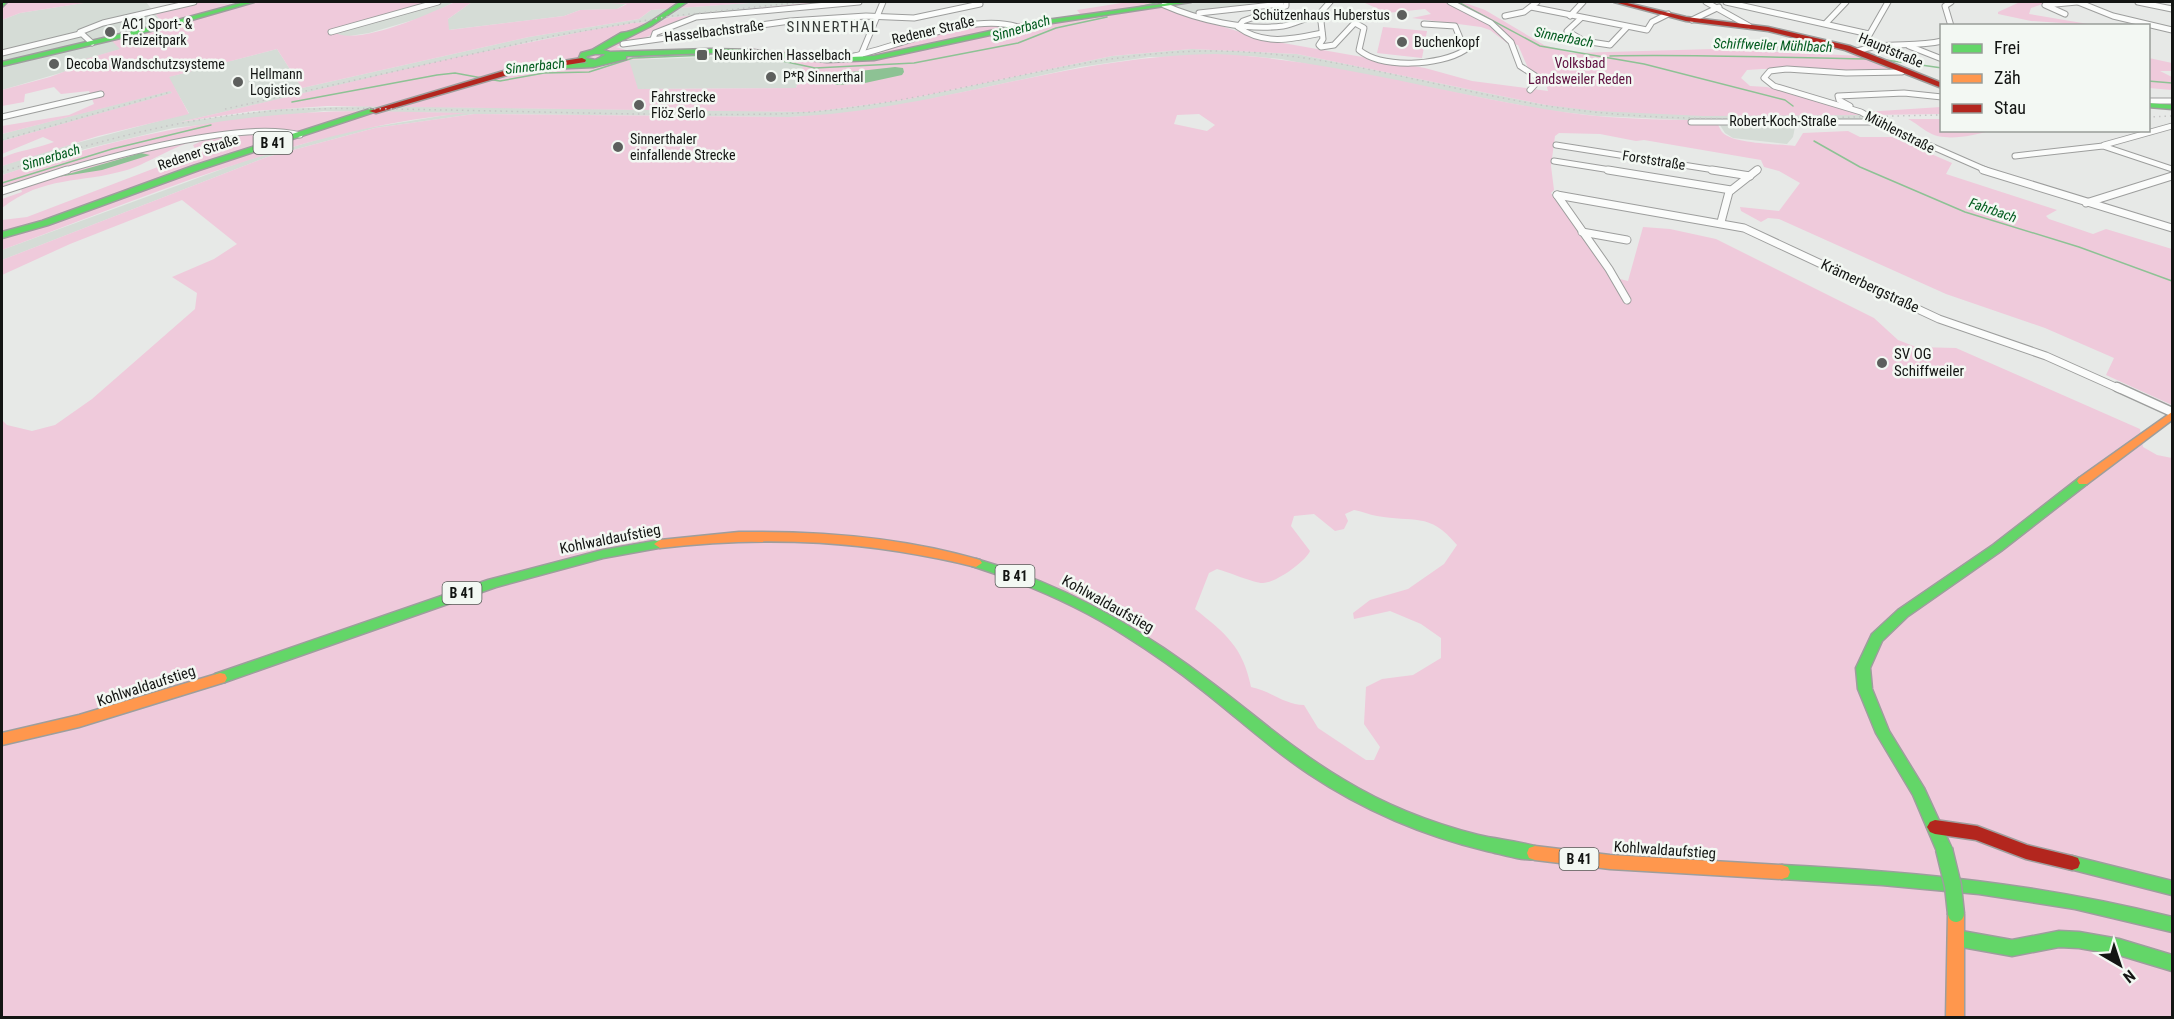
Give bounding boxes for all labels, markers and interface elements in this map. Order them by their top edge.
place label: Schützenhaus Huberstus [1253,7,1390,23]
marker: Schützenhaus Huberstus [1395,8,1409,22]
water label: Sinnerbach [990,12,1052,44]
street label: Redener Straße [890,13,976,47]
place label: AC1 Sport- & Freizeitpark [122,16,193,48]
street label: Hasselbachstraße [663,17,765,45]
district label: SINNERTHAL [787,18,879,36]
water label: Sinnerbach [1533,23,1595,51]
legend [1940,24,2150,132]
marker: AC1 Sport- & Freizeitpark [103,25,117,39]
street label: Hauptstraße [1856,29,1926,71]
place label: Buchenkopf [1414,34,1480,50]
marker: Buchenkopf [1395,35,1409,49]
water label: Schiffweiler Mühlbach [1713,35,1833,55]
text: Frei [1994,37,2020,58]
place label: Neunkirchen Hasselbach [714,47,851,63]
marker: Neunkirchen Hasselbach [695,48,709,62]
water label: Sinnerbach [504,55,566,77]
park label: Volksbad Landsweiler Reden [1528,55,1632,87]
place label: Decoba Wandschutzsysteme [66,56,225,72]
marker: Decoba Wandschutzsysteme [47,57,61,71]
place label: Hellmann Logistics [250,66,302,98]
text: Zäh [1994,67,2021,88]
place label: P*R Sinnerthal [783,69,863,85]
marker: P*R Sinnerthal [764,70,778,84]
marker: Hellmann Logistics [231,75,245,89]
place label: Fahrstrecke Flöz Serlo [651,89,716,121]
text: Stau [1994,97,2026,118]
marker: Fahrstrecke Flöz Serlo [632,98,646,112]
street label: Mühlenstraße [1863,108,1938,157]
street label: Robert-Koch-Straße [1729,113,1837,129]
street label: Redener Straße [156,131,241,173]
place label: Sinnerthaler einfallende Strecke [630,131,736,163]
road number: B 41 [254,132,292,154]
marker: Sinnerthaler einfallende Strecke [611,140,625,154]
water label: Sinnerbach [20,141,82,173]
street label: Forststraße [1621,147,1687,173]
water label: Fahrbach [1967,194,2019,226]
street label: Krämerbergstraße [1818,255,1922,317]
place label: SV OG Schiffweiler [1894,345,1965,380]
marker: SV OG Schiffweiler [1875,356,1889,370]
street label: Kohlwaldaufstieg [558,520,662,558]
road number: B 41 [996,565,1034,587]
street label: Kohlwaldaufstieg [1059,571,1157,637]
road number: B 41 [442,582,482,604]
street label: Kohlwaldaufstieg [95,662,197,710]
street label: Kohlwaldaufstieg [1613,837,1717,863]
road number: B 41 [1560,848,1598,870]
north arrow [2090,935,2150,995]
text: N [2119,966,2139,987]

